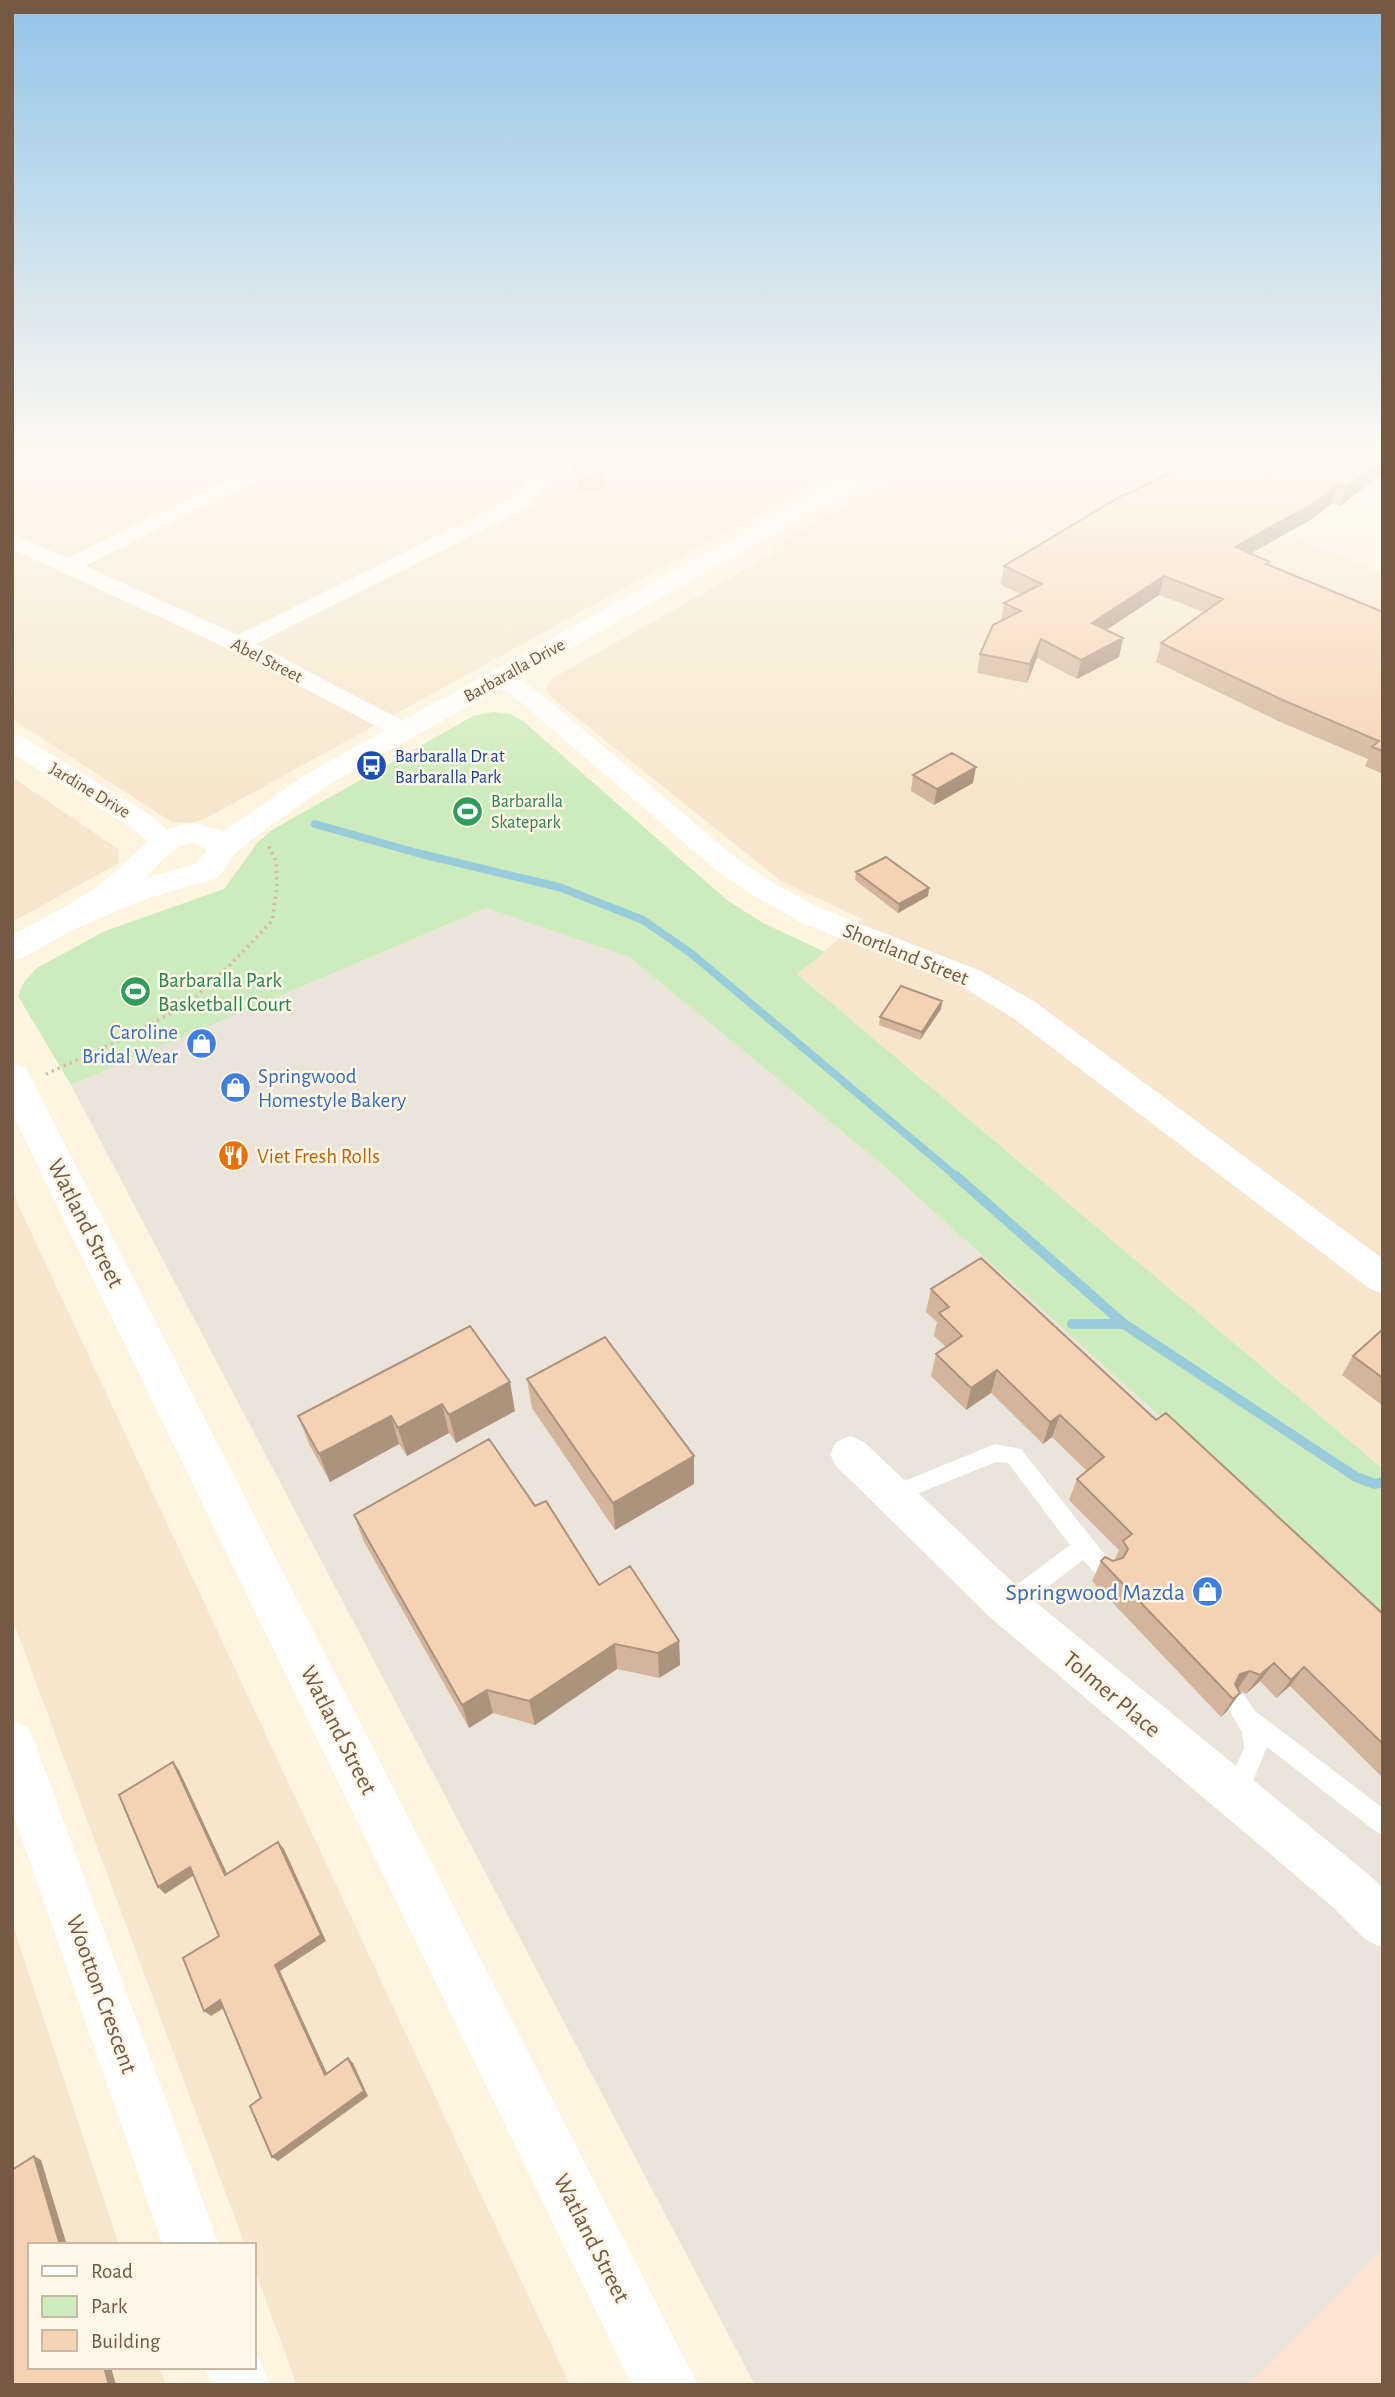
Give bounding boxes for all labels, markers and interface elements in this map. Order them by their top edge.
street label: Abel Street [228,635,305,687]
street label: Barbaralla Drive [461,636,568,706]
place label: Barbaralla Dr at Barbaralla Park [395,748,505,787]
bus stop icon: Barbaralla Dr at Barbaralla Park [355,749,389,783]
street label: Jardine Drive [46,760,133,822]
place label: Barbaralla Skatepark [491,793,563,832]
sports icon: Barbaralla Skatepark [451,794,485,828]
street label: Shortland Street [840,920,972,989]
place label: Barbaralla Park Basketball Court [158,970,292,1015]
sports icon: Barbaralla Park Basketball Court [118,975,152,1009]
place label: Caroline Bridal Wear [82,1022,178,1067]
shop icon: Caroline Bridal Wear [184,1027,218,1061]
place label: Springwood Homestyle Bakery [258,1066,406,1111]
shop icon: Springwood Homestyle Bakery [218,1071,252,1105]
restaurant icon: Viet Fresh Rolls [217,1139,251,1173]
place label: Viet Fresh Rolls [257,1146,380,1167]
street label: Watland Street [42,1155,128,1292]
shop icon: Springwood Mazda [1191,1575,1225,1609]
place label: Springwood Mazda [1005,1581,1185,1605]
street label: Tolmer Place [1058,1647,1165,1742]
street label: Watland Street [295,1662,381,1799]
street label: Wootton Crescent [61,1912,141,2077]
street label: Watland Street [548,2170,634,2307]
legend [28,2243,256,2369]
text: Road [91,2261,133,2282]
text: Park [91,2296,128,2317]
text: Building [91,2331,161,2352]

